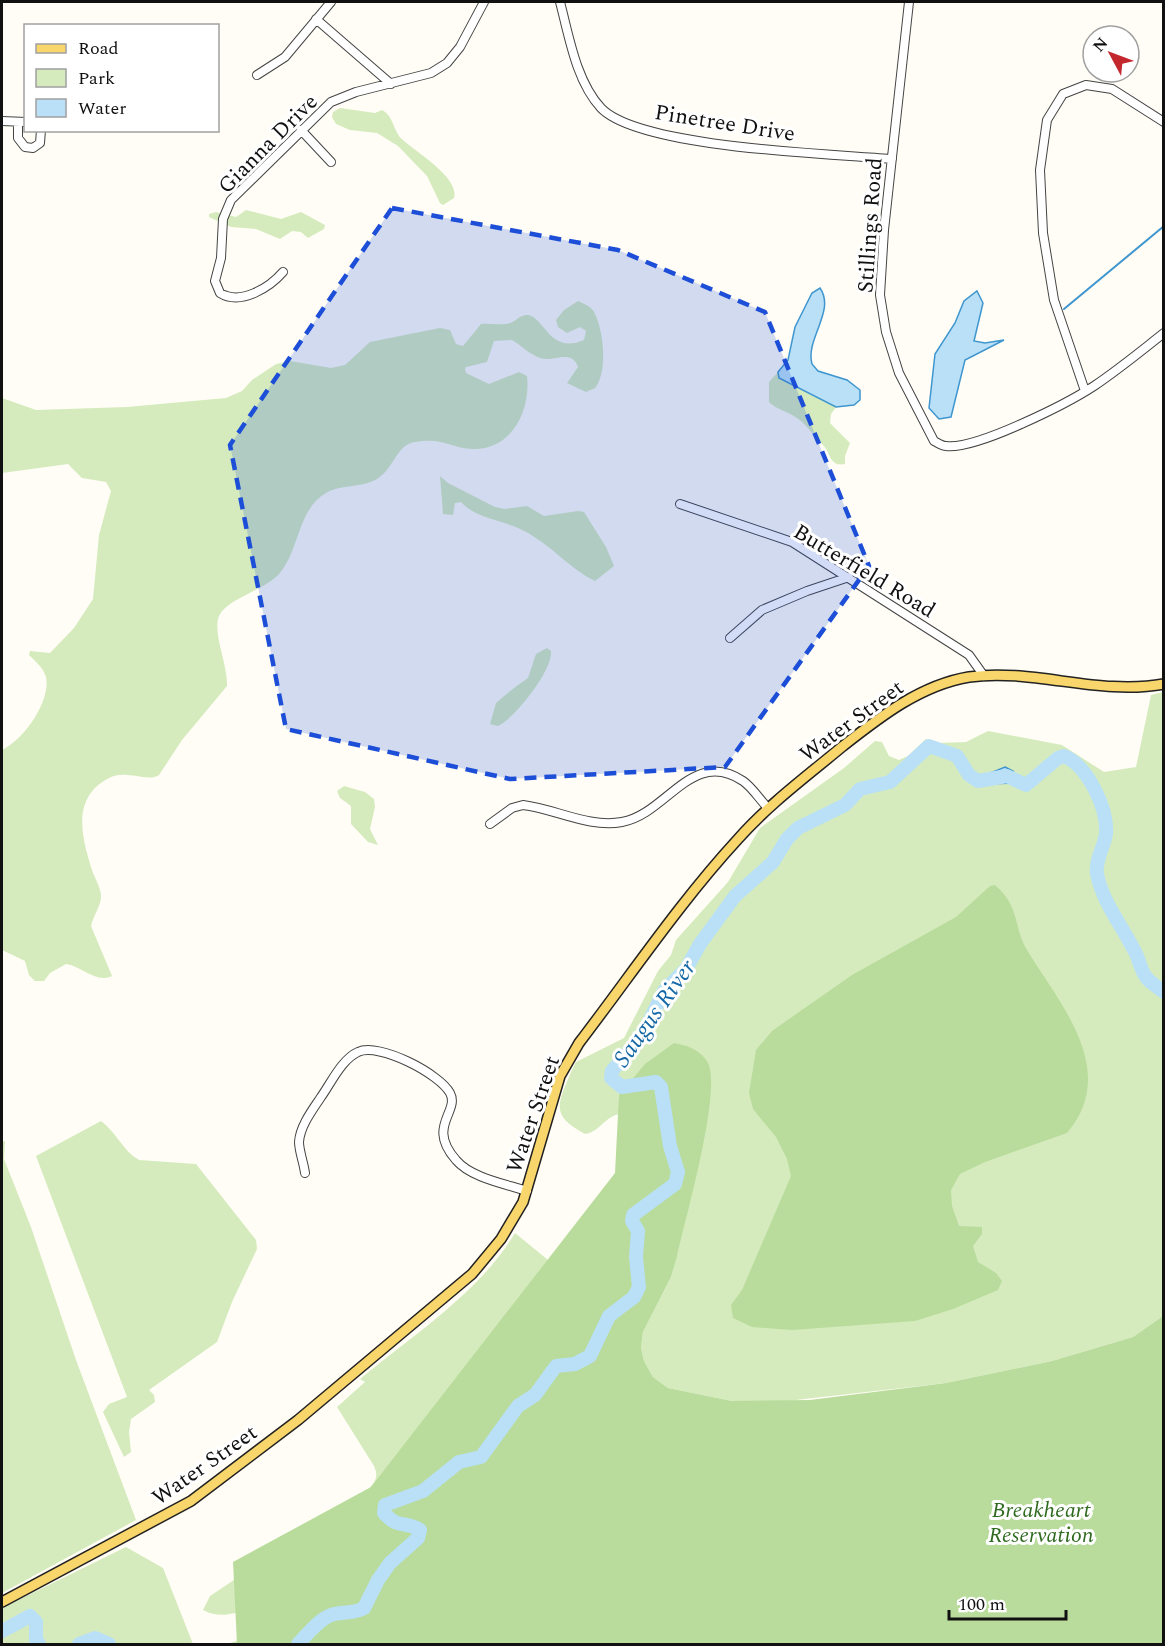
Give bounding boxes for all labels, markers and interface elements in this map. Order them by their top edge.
legend [24,24,219,132]
north arrow [1081,24,1141,84]
text: N [1087,32,1114,58]
text: Road [78,35,119,62]
text: Park [78,65,115,92]
street label: Gianna Drive [210,86,326,202]
text: Water [78,95,126,122]
street label: Pinetree Drive [652,96,797,151]
street label: Stillings Road [849,156,892,294]
street label: Butterfield Road [787,516,942,627]
street label: Water Street [793,672,911,771]
water label: Saugus River [604,952,706,1075]
street label: Water Street [498,1051,569,1178]
street label: Water Street [145,1417,265,1514]
park label: Breakheart Reservation [988,1494,1094,1552]
scale bar [949,1583,1066,1621]
text: 100 m [958,1591,1005,1618]

